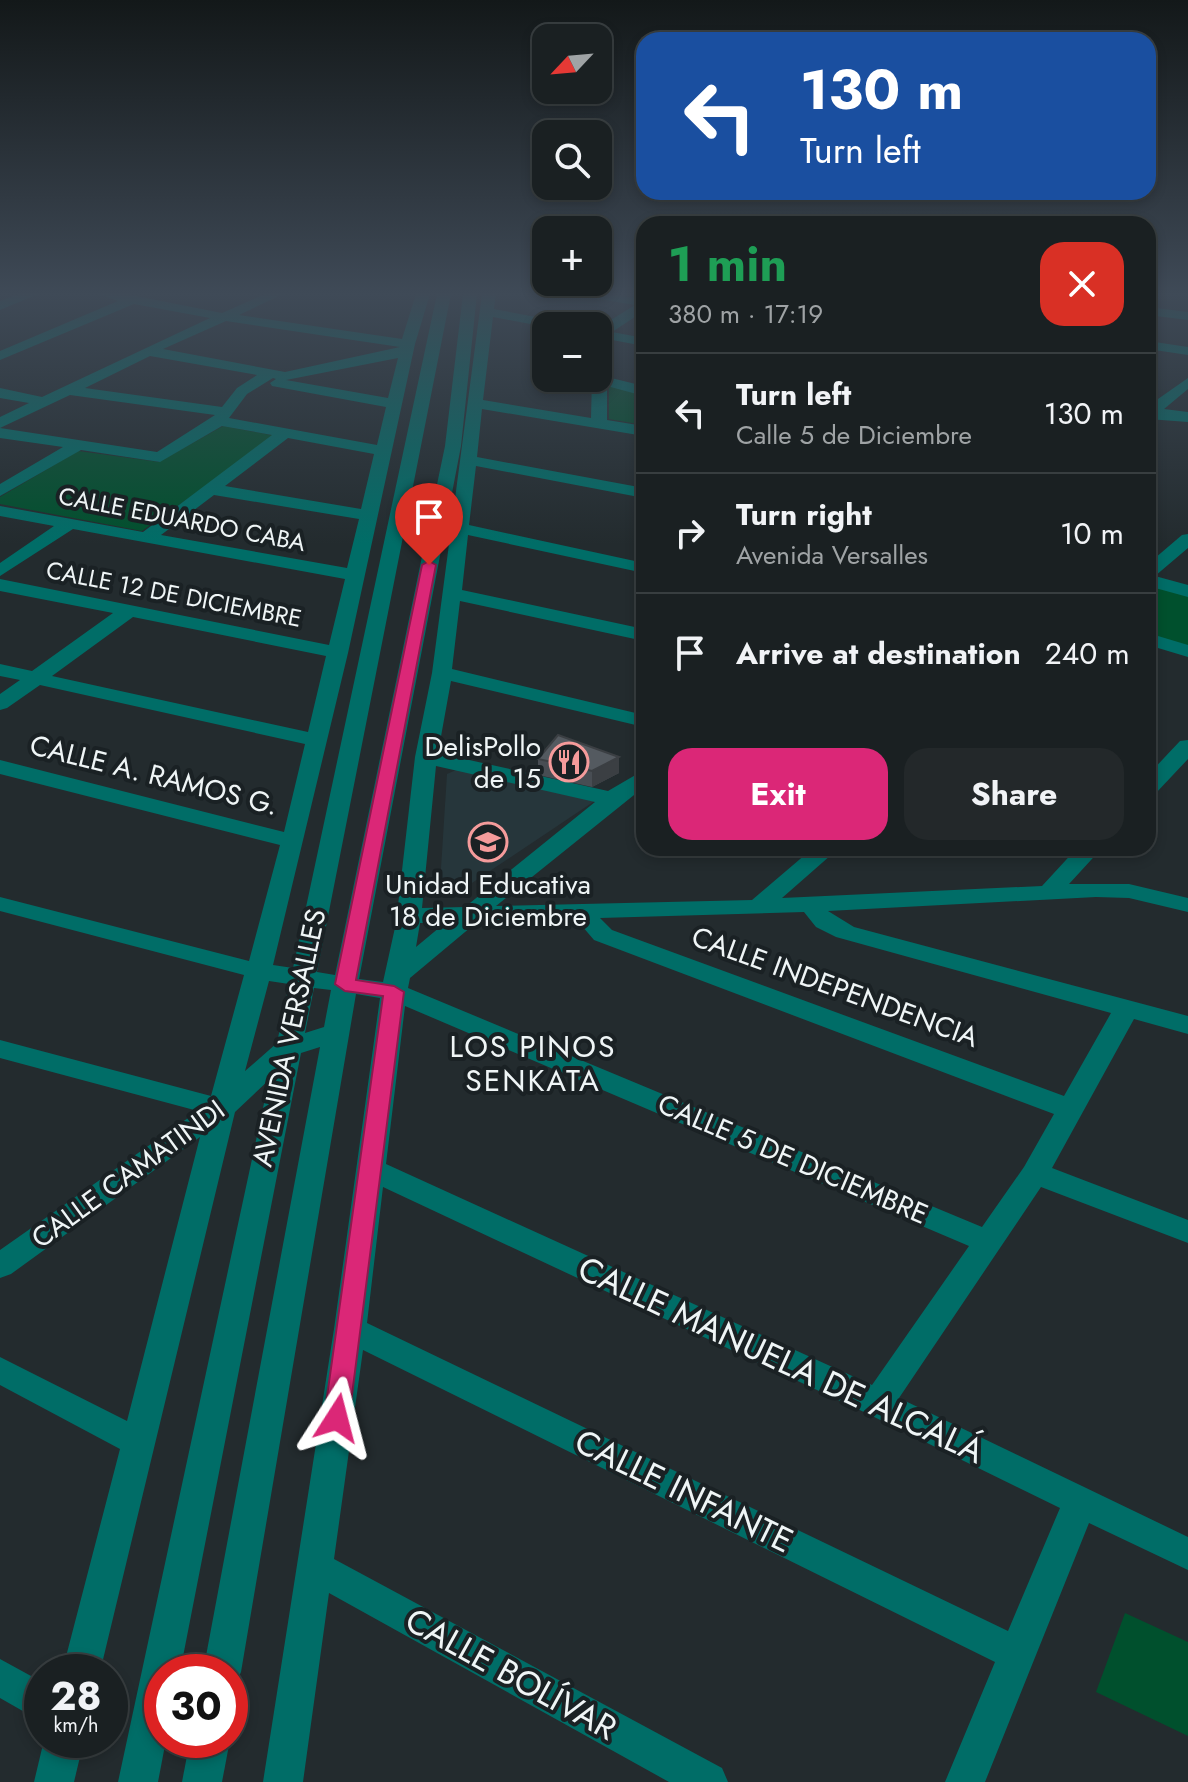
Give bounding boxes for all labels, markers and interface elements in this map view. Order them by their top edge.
north arrow [532,24,612,104]
map controls [532,24,612,392]
text: 130 m [800,49,963,130]
icon: left [668,64,772,168]
button: search [532,120,612,200]
text: Turn left [800,124,921,176]
button: + [532,216,612,296]
text: 1 min [668,230,787,299]
button: close [1040,242,1124,326]
text: 380 m · 17:19 [668,295,823,333]
button: − [532,312,612,392]
text: Turn left [736,373,851,416]
icon: left [668,391,712,435]
text: 130 m [1044,392,1124,435]
text: Calle 5 de Diciembre [736,416,972,454]
street label: CALLE EDUARDO CABA [55,478,309,560]
pin [395,483,463,565]
text: Turn right [736,493,872,536]
icon: arrive [407,495,451,539]
icon: right [668,511,712,555]
text: 10 m [1060,512,1124,555]
text: Avenida Versalles [736,536,928,574]
street label: CALLE 12 DE DICIEMBRE [43,552,305,636]
icon: arrive [668,631,712,675]
text: Arrive at destination [736,632,1021,675]
text: 240 m [1045,632,1130,675]
street label: CALLE A. RAMOS G. [26,724,282,826]
place label: DelisPollo de 15 [425,726,541,799]
restaurant icon: DelisPollo de 15 [548,741,590,783]
button: Exit [668,748,888,840]
button: Share [904,748,1124,840]
school or university icon: Unidad Educativa 18 de Diciembre [467,821,509,863]
place label: Unidad Educativa 18 de Diciembre [385,864,591,937]
street label: AVENIDA VERSALLES [242,905,336,1171]
street label: CALLE INDEPENDENCIA [686,916,985,1058]
district label: LOS PINOS SENKATA [450,1025,616,1102]
street label: CALLE 5 DE DICIEMBRE [652,1083,934,1235]
street label: CALLE CAMATINDI [23,1090,233,1258]
street label: CALLE MANUELA DE ALCALÁ [570,1244,992,1476]
position arrow [295,1376,379,1460]
street label: CALLE INFANTE [567,1417,801,1565]
street label: CALLE BOLÍVAR [396,1596,626,1752]
speed limit sign: 30 [144,1654,248,1758]
text: 28 [50,1667,102,1725]
text: km/h [53,1711,99,1740]

